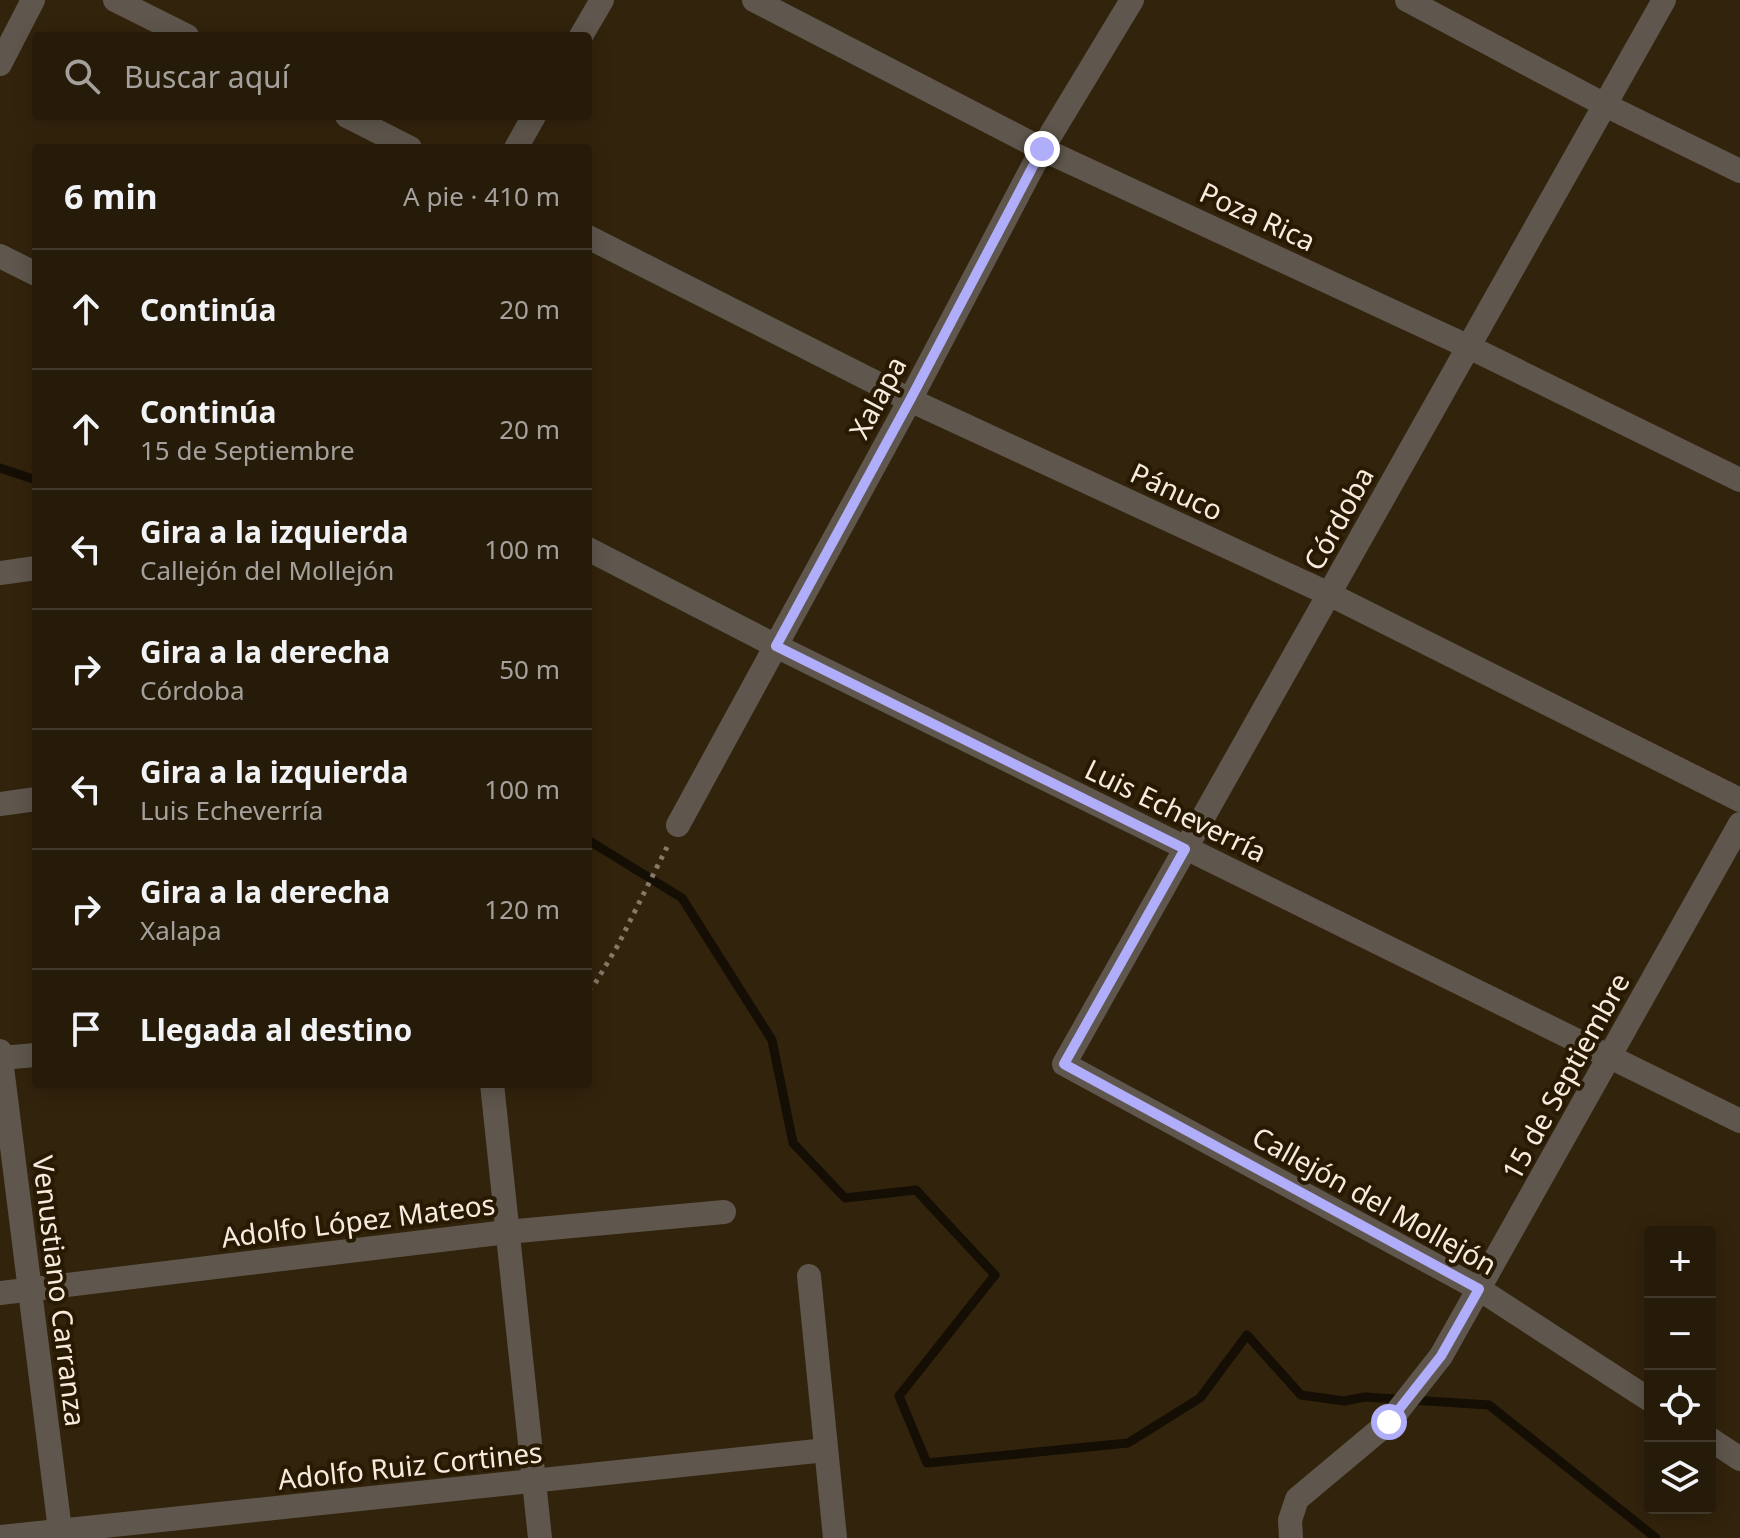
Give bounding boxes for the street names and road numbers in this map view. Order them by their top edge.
street label: Poza Rica [1194,173,1322,259]
street label: Xalapa [840,349,914,445]
street label: Pánuco [1125,453,1229,529]
street label: Córdoba [1294,459,1382,577]
street label: Luis Echeverría [1079,750,1273,870]
street label: 15 de Septiembre [1492,966,1638,1186]
street label: Callejón del Mollejón [1246,1117,1504,1283]
street label: Venustiano Carranza [25,1153,95,1429]
street label: Adolfo López Mateos [219,1184,497,1256]
street label: Adolfo Ruiz Cortines [276,1432,544,1498]

